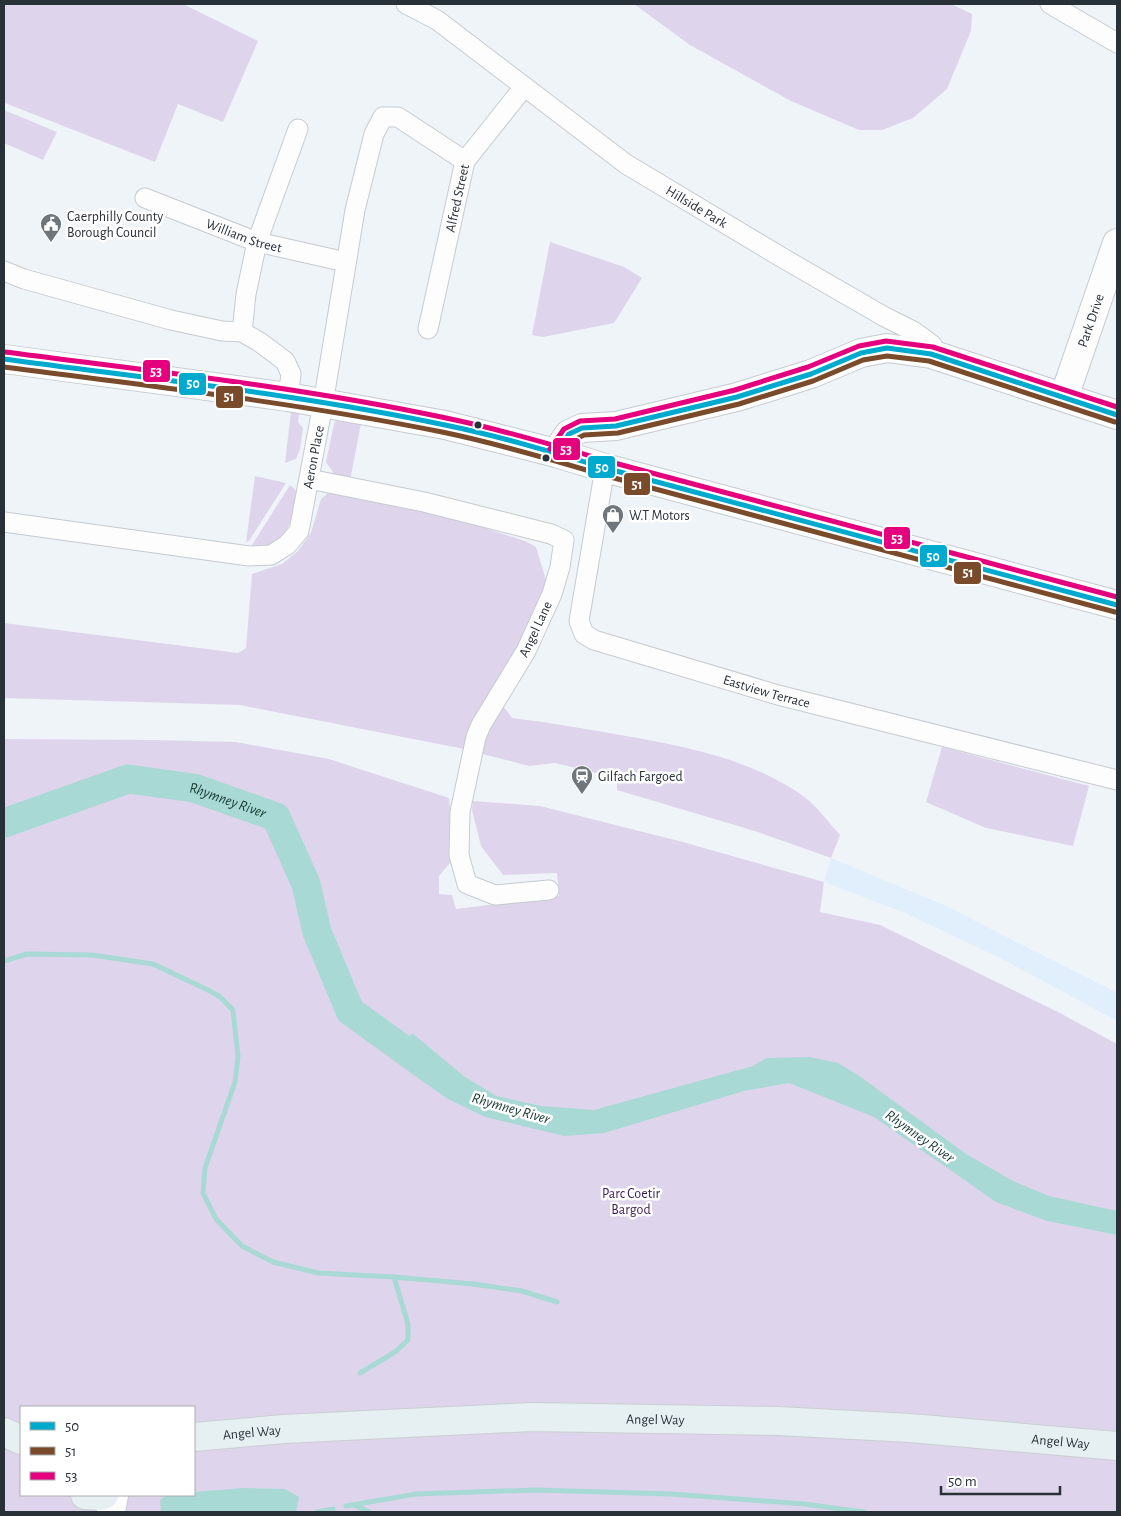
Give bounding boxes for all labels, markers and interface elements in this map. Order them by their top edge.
street label: Alfred Street [444,162,472,234]
street label: Hillside Park [663,184,730,231]
place label: Caerphilly County Borough Council [67,210,163,240]
public building icon: Caerphilly County Borough Council [39,212,63,243]
street label: William Street [204,217,283,255]
street label: Park Drive [1076,292,1107,349]
line badge: 53 [142,359,171,383]
text: 53 [150,365,162,379]
line badge: 50 [178,372,207,396]
text: 50 [186,377,200,391]
line badge: 51 [215,385,244,409]
text: 51 [223,390,235,404]
unlabelled marker [473,420,483,430]
street label: Aeron Place [301,424,327,490]
line badge: 53 [552,437,581,461]
text: 53 [560,443,572,457]
unlabelled marker [541,453,551,463]
line badge: 50 [587,455,616,479]
text: 50 [595,461,609,475]
line badge: 51 [623,472,651,496]
text: 51 [631,478,643,492]
shop icon: W.T Motors [601,503,625,534]
place label: W.T Motors [629,509,690,523]
line badge: 53 [883,526,911,550]
text: 53 [891,532,903,546]
line badge: 50 [919,544,948,568]
text: 50 [926,550,940,564]
line badge: 51 [953,561,982,585]
text: 51 [962,566,974,580]
street label: Angel Lane [517,599,555,660]
street label: Eastview Terrace [721,673,812,711]
station icon: Gilfach Fargoed [570,764,594,795]
place label: Gilfach Fargoed [598,770,683,784]
water label: Rhymney River [189,780,269,821]
water label: Rhymney River [470,1090,553,1127]
water label: Rhymney River [883,1107,958,1166]
park label: Parc Coetir Bargod [602,1187,661,1217]
legend [20,1406,195,1496]
street label: Angel Way [626,1413,685,1427]
text: 50 [65,1419,79,1434]
street label: Angel Way [222,1423,282,1442]
street label: Angel Way [1031,1433,1090,1452]
text: 51 [65,1444,76,1459]
scale bar [941,1464,1060,1496]
text: 53 [65,1469,77,1484]
text: 50 m [948,1474,977,1489]

